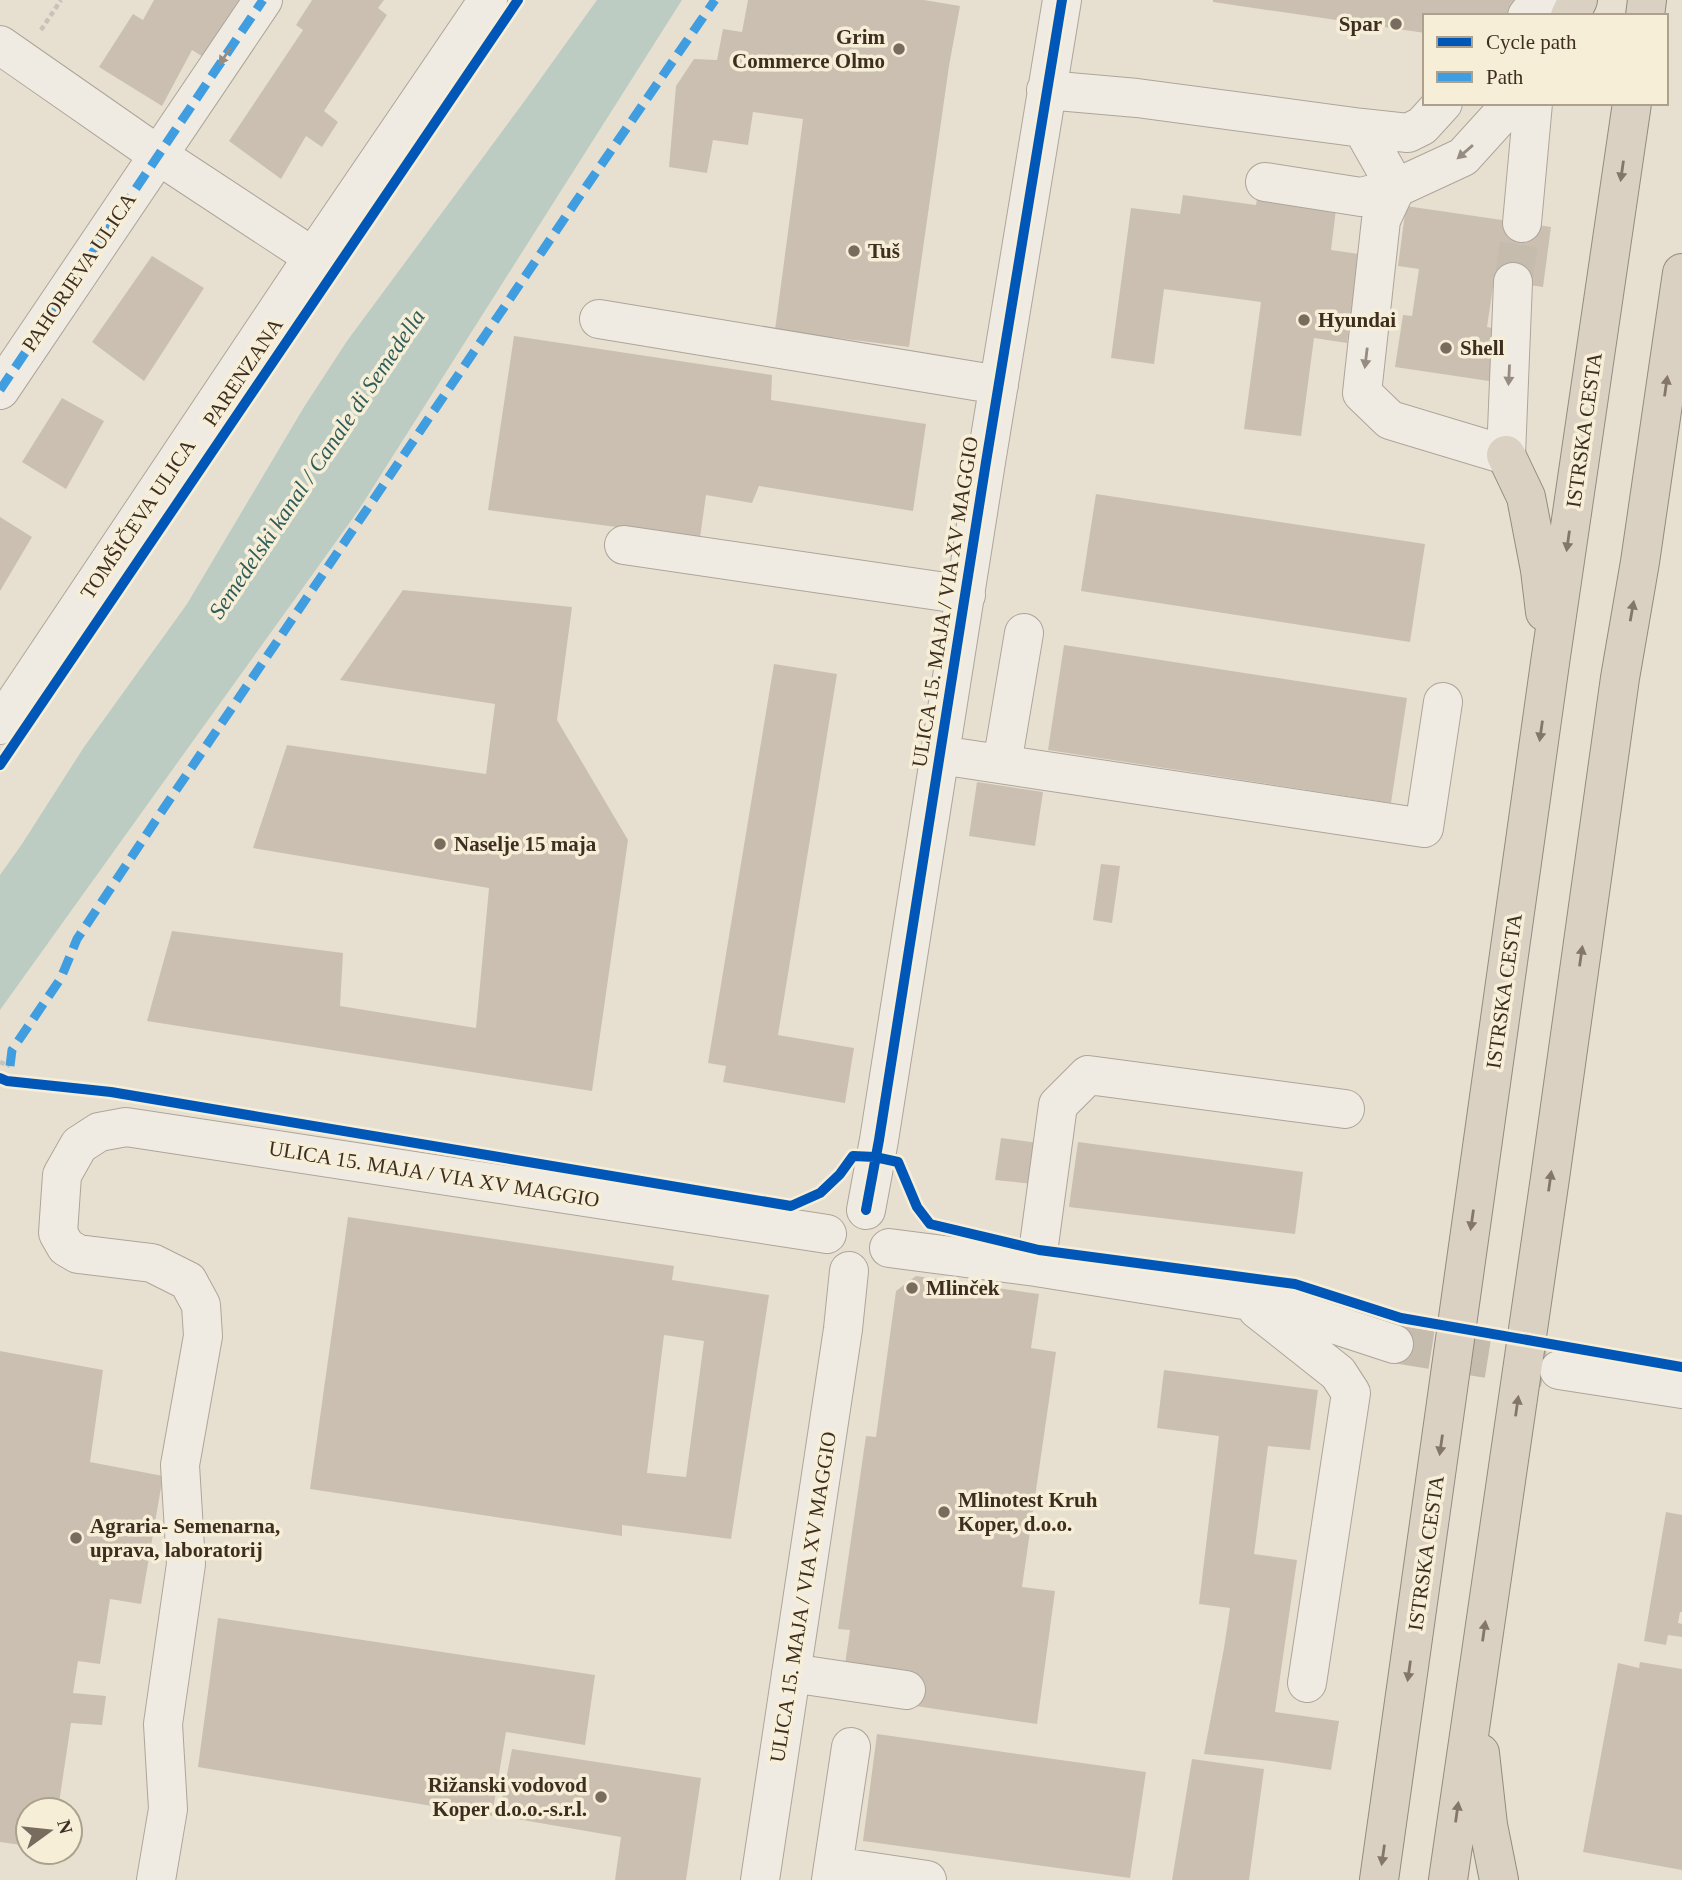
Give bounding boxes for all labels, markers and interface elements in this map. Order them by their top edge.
place label: Spar [1339,12,1382,36]
legend [1423,14,1668,105]
marker: Spar [1388,16,1404,32]
place label: Grim Commerce Olmo [732,25,886,73]
text: Cycle path [1486,30,1577,54]
marker: Grim Commerce Olmo [891,41,907,57]
one-way arrow [218,47,232,65]
text: Path [1486,65,1524,89]
one-way arrow [1456,144,1474,160]
one-way arrow [1616,160,1627,182]
street label: PAHORJEVA ULICA [17,187,141,356]
place label: Tuš [868,239,900,263]
marker: Tuš [846,243,862,259]
water label: Semedelski kanal / Canale di Semedella [204,305,430,623]
place label: Hyundai [1318,308,1396,332]
marker: Hyundai [1296,312,1312,328]
street label: PARENZANA [198,313,288,431]
place label: Shell [1460,336,1505,360]
marker: Shell [1438,340,1454,356]
one-way arrow [1360,347,1371,369]
street label: ISTRSKA CESTA [1561,350,1607,509]
one-way arrow [1504,364,1515,386]
one-way arrow [1660,375,1671,397]
street label: TOMŠIČEVA ULICA [76,434,201,604]
street label: ULICA 15. MAJA / VIA XV MAGGIO [907,435,983,769]
one-way arrow [1562,531,1573,553]
one-way arrow [1627,600,1638,622]
one-way arrow [1535,720,1546,742]
place label: Naselje 15 maja [454,832,597,856]
marker: Naselje 15 maja [432,836,448,852]
street label: ISTRSKA CESTA [1481,911,1527,1070]
one-way arrow [1576,944,1587,966]
street label: ULICA 15. MAJA / VIA XV MAGGIO [267,1136,601,1212]
one-way arrow [1545,1170,1556,1192]
one-way arrow [1467,1209,1478,1231]
place label: Mlinček [926,1276,1000,1300]
marker: Mlinček [904,1280,920,1296]
one-way arrow [1511,1395,1522,1417]
street label: ULICA 15. MAJA / VIA XV MAGGIO [765,1430,841,1764]
one-way arrow [1435,1435,1446,1457]
street label: ISTRSKA CESTA [1403,1473,1449,1632]
place label: Mlinotest Kruh Koper, d.o.o. [958,1488,1098,1536]
marker: Mlinotest Kruh Koper, d.o.o. [936,1504,952,1520]
place label: Agraria- Semenarna, uprava, laboratorij [90,1514,280,1562]
marker: Agraria- Semenarna, uprava, laboratorij [68,1530,84,1546]
one-way arrow [1478,1620,1489,1642]
one-way arrow [1403,1660,1414,1682]
place label: Rižanski vodovod Koper d.o.o.-s.r.l. [428,1773,587,1821]
marker: Rižanski vodovod Koper d.o.o.-s.r.l. [593,1789,609,1805]
north arrow [14,1796,84,1866]
one-way arrow [1452,1801,1463,1823]
text: N [53,1817,77,1836]
one-way arrow [1377,1844,1388,1866]

